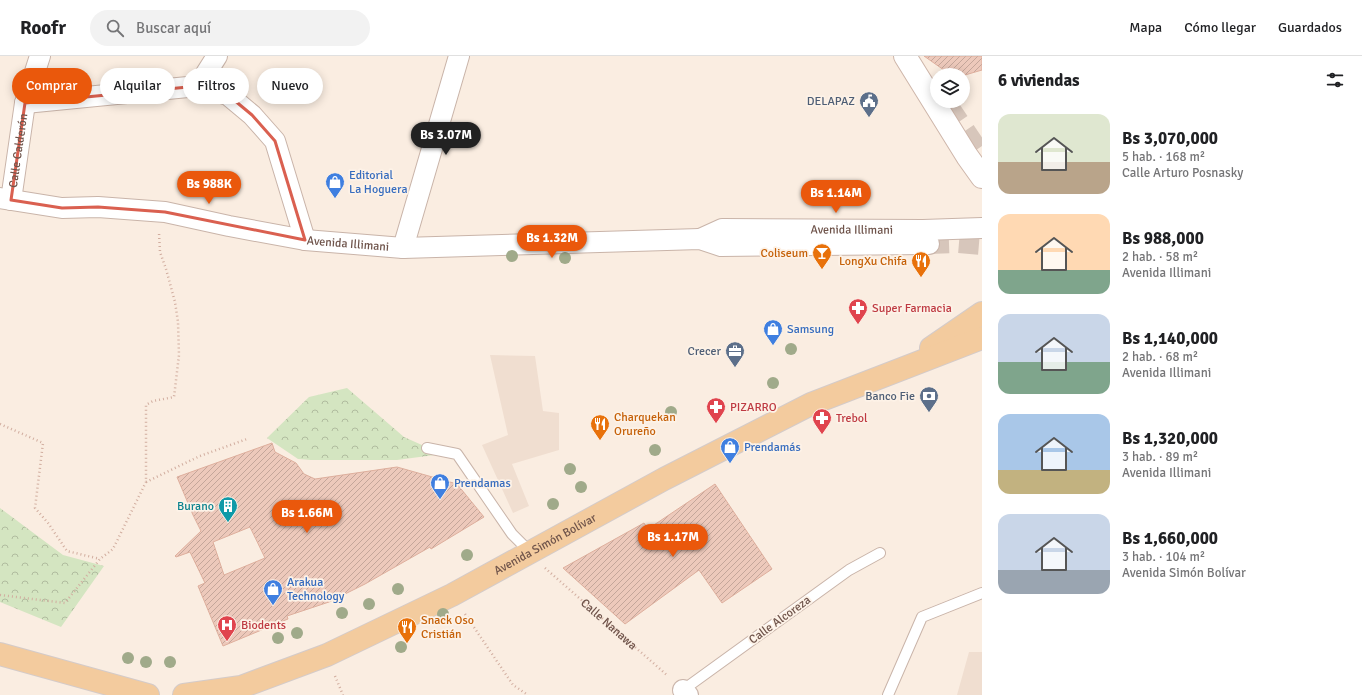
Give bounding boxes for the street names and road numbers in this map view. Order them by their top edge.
street label: Calle Calderón [5,112,31,189]
street label: Avenida Illimani [811,222,893,237]
street label: Avenida Illimani [306,233,390,254]
street label: Avenida Simón Bolívar [491,510,599,578]
street label: Calle Alcoreza [746,593,814,647]
street label: Calle Nanawa [578,595,640,653]

